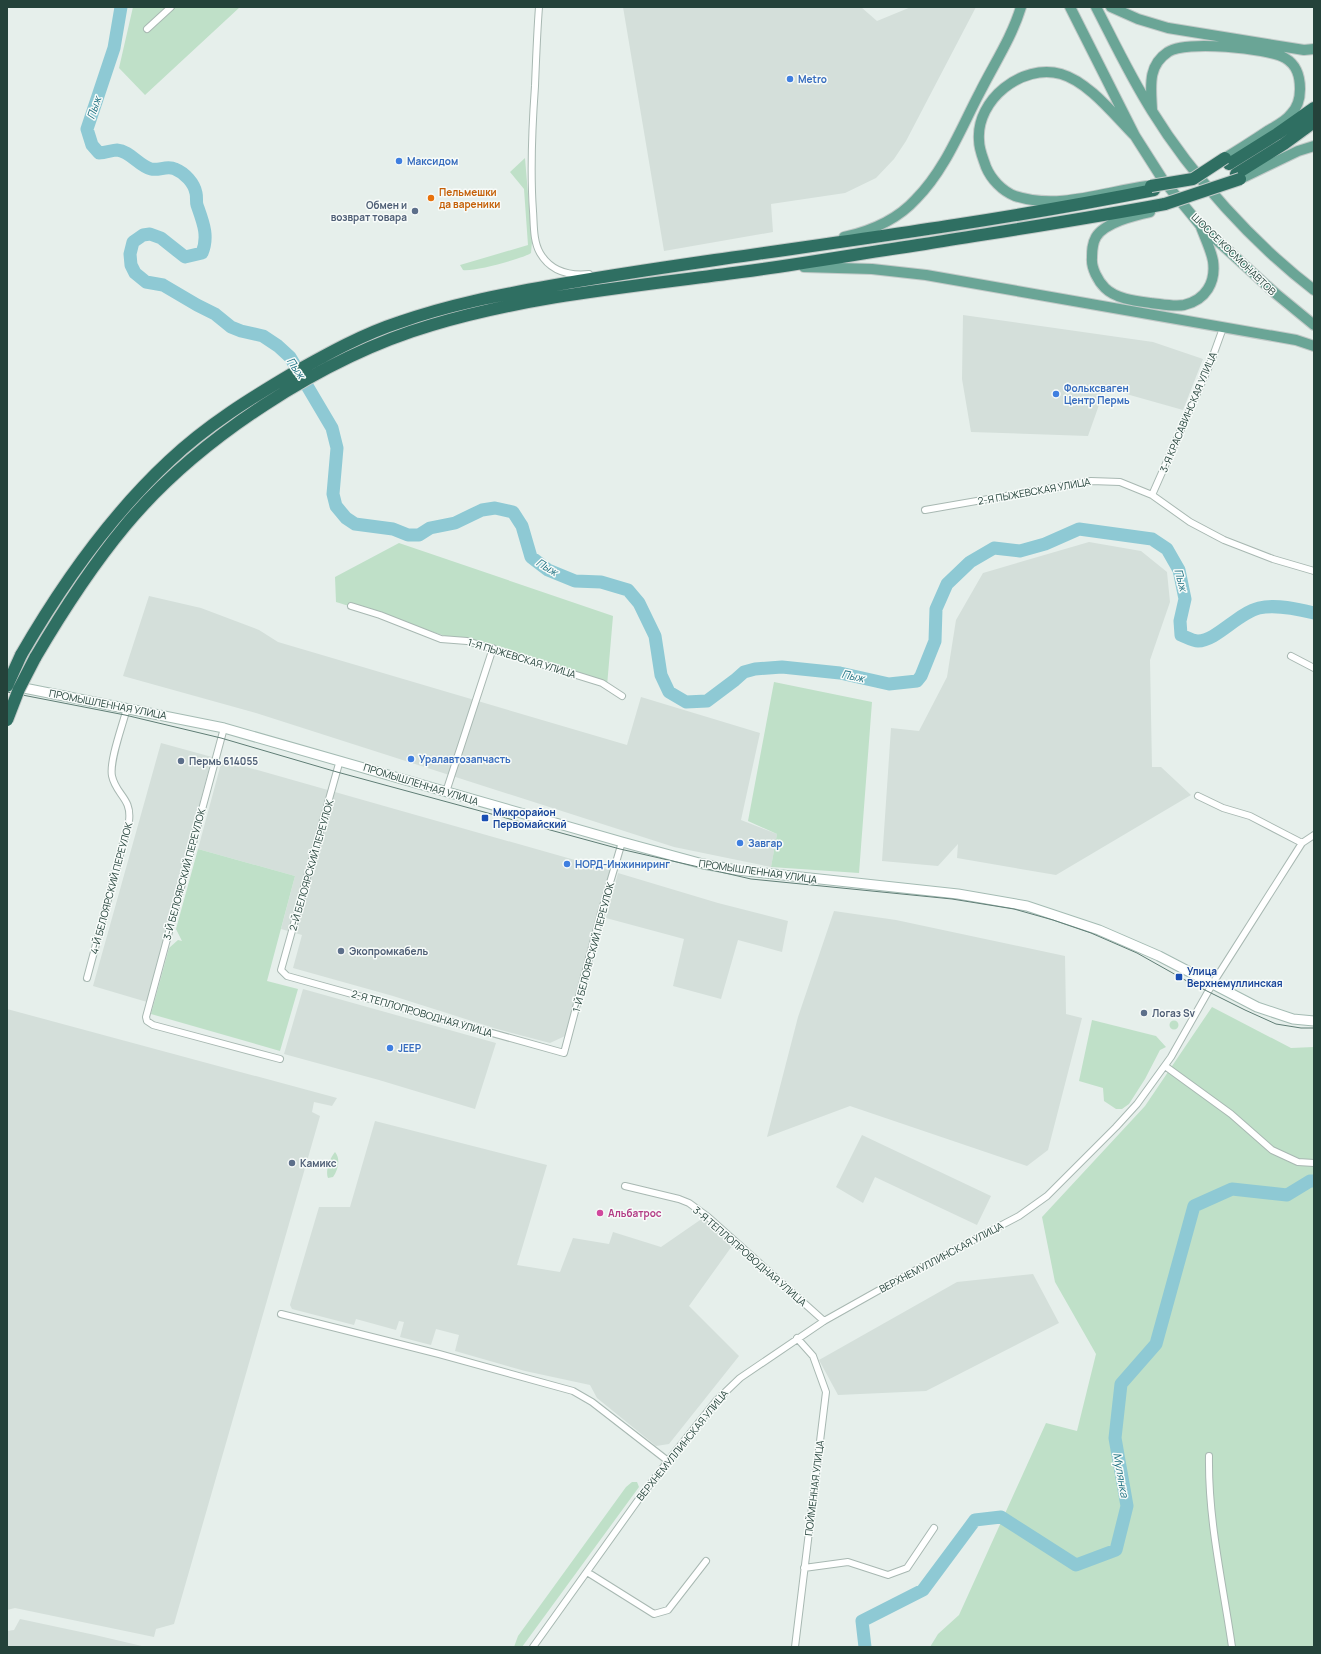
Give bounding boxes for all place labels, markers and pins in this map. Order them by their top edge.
place label: Metro [798,72,827,86]
marker: Metro [785,74,795,84]
place label: Максидом [407,154,458,168]
marker: Максидом [394,156,404,166]
place label: Пельмешки да вареники [439,185,500,211]
marker: Пельмешки да вареники [426,193,436,203]
place label: Обмен и возврат товара [331,198,407,224]
marker: Обмен и возврат товара [410,206,420,216]
place label: Фольксваген Центр Пермь [1064,381,1130,407]
marker: Фольксваген Центр Пермь [1051,389,1061,399]
place label: Уралавтозапчасть [419,752,511,766]
place label: Пермь 614055 [189,754,258,768]
marker: Уралавтозапчасть [406,754,416,764]
marker: Пермь 614055 [176,756,186,766]
place label: Микрорайон Первомайский [493,805,567,831]
marker: Микрорайон Первомайский [480,813,490,823]
place label: Завгар [748,836,782,850]
marker: Завгар [735,838,745,848]
place label: НОРД-Инжиниринг [575,857,670,871]
marker: НОРД-Инжиниринг [562,859,572,869]
place label: Экопромкабель [349,944,429,958]
marker: Экопромкабель [336,946,346,956]
place label: Улица Верхнемуллинская [1187,964,1283,990]
marker: Улица Верхнемуллинская [1174,972,1184,982]
place label: Логаз Sv [1152,1006,1196,1020]
marker: Логаз Sv [1139,1008,1149,1018]
place label: JEEP [398,1041,422,1055]
marker: JEEP [385,1043,395,1053]
place label: Камикс [300,1156,337,1170]
marker: Камикс [287,1158,297,1168]
place label: Альбатрос [608,1206,662,1220]
marker: Альбатрос [595,1208,605,1218]

